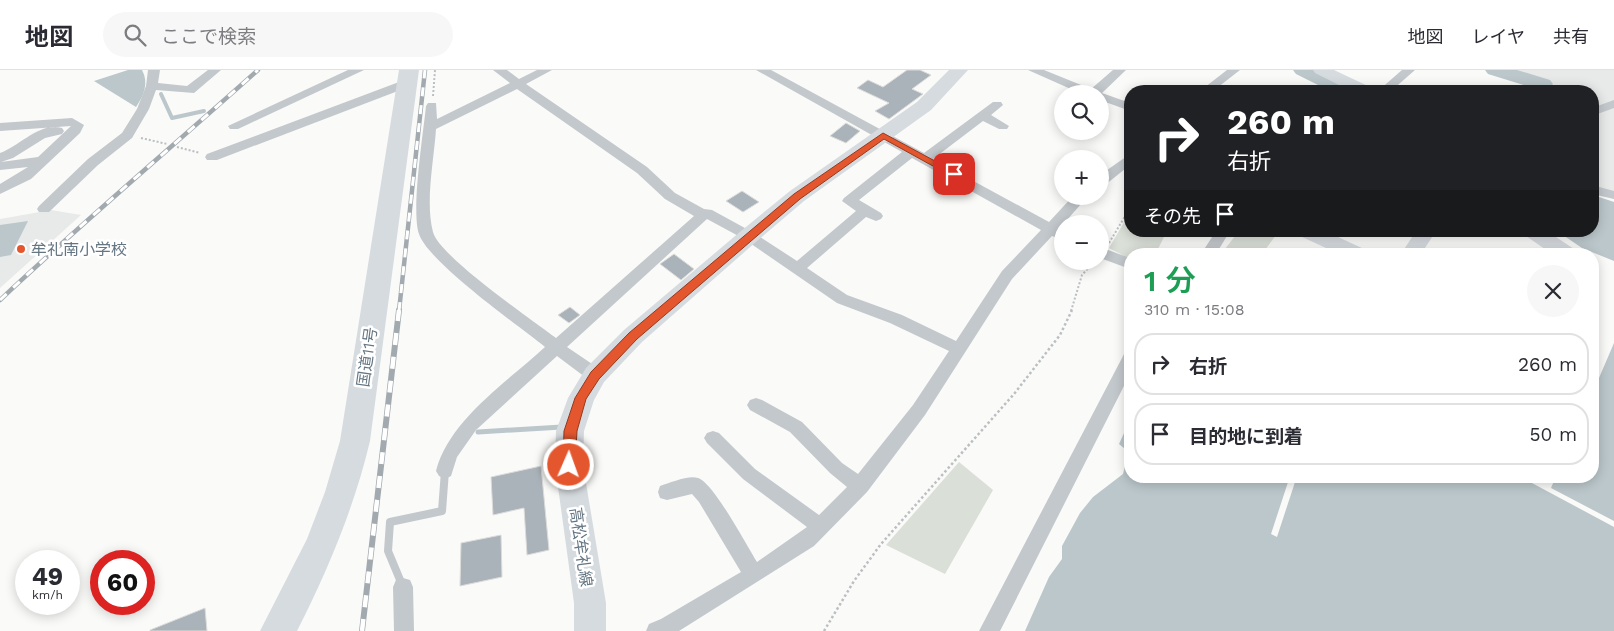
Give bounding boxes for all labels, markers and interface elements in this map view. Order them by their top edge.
search box [103,12,453,57]
icon: search [121,21,149,49]
text: 地図 [25,23,73,51]
text: ここで検索 [161,25,256,48]
text: 地図 [1408,26,1444,47]
text: レイヤ [1472,26,1525,47]
text: 共有 [1553,26,1589,47]
map controls [1054,85,1109,270]
button: search [1054,85,1109,140]
text: 260 m [1227,101,1335,143]
icon: right [1144,105,1209,170]
text: 右折 [1227,149,1271,174]
button: + [1054,150,1109,205]
pin [933,153,975,195]
icon: arrive [940,160,968,188]
icon: arrive [1211,200,1239,228]
text: その先 [1144,205,1201,228]
button: − [1054,215,1109,270]
place label: 牟礼南小学校 [31,240,127,259]
marker: 牟礼南小学校 [15,243,27,255]
text: 1 分 [1144,263,1196,298]
button: close [1527,265,1579,317]
text: 310 m · 15:08 [1144,300,1245,319]
street label: 国道11号 [353,326,381,388]
icon: right [1146,350,1174,378]
text: 260 m [1518,353,1577,376]
text: 右折 [1189,355,1227,378]
icon: arrive [1146,420,1174,448]
text: 50 m [1530,423,1577,446]
text: 目的地に到着 [1189,425,1303,448]
position arrow [542,438,594,490]
street label: 高松牟礼線 [566,506,596,588]
speed limit sign: 60 [90,550,155,615]
text: 49 [32,562,63,591]
text: km/h [32,588,63,602]

